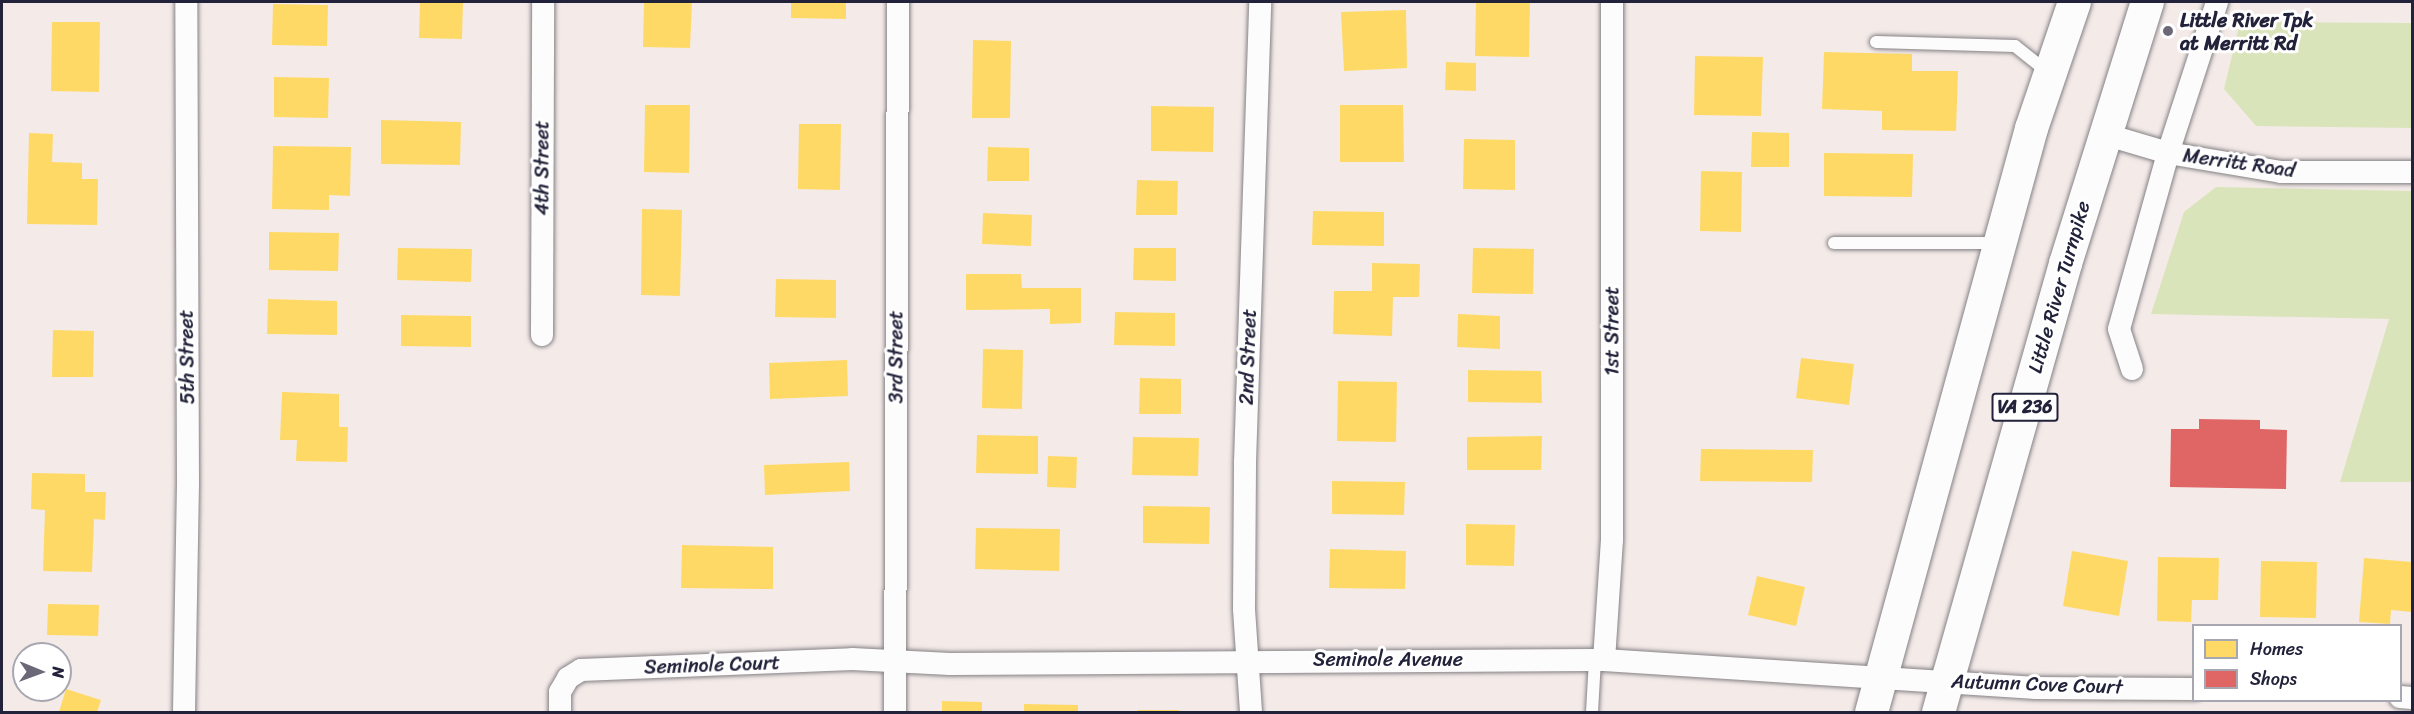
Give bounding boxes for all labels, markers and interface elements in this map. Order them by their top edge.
place label: Little River Tpk at Merritt Rd [2180,8,2314,55]
marker: Little River Tpk at Merritt Rd [2161,24,2175,38]
street label: 4th Street [530,120,554,216]
street label: Merritt Road [2181,143,2297,183]
street label: Little River Turnpike [2023,198,2095,376]
street label: 1st Street [1600,286,1624,376]
street label: 5th Street [174,309,200,405]
street label: 2nd Street [1234,309,1262,405]
street label: 3rd Street [884,310,908,404]
road number: VA 236 [1990,392,2060,422]
legend [2192,624,2402,702]
text: Homes [2250,633,2303,665]
north arrow [12,642,72,702]
street label: Seminole Avenue [1313,647,1463,671]
street label: Seminole Court [644,651,780,679]
text: Shops [2250,663,2297,695]
text: N [44,666,73,678]
street label: Autumn Cove Court [1950,669,2124,699]

